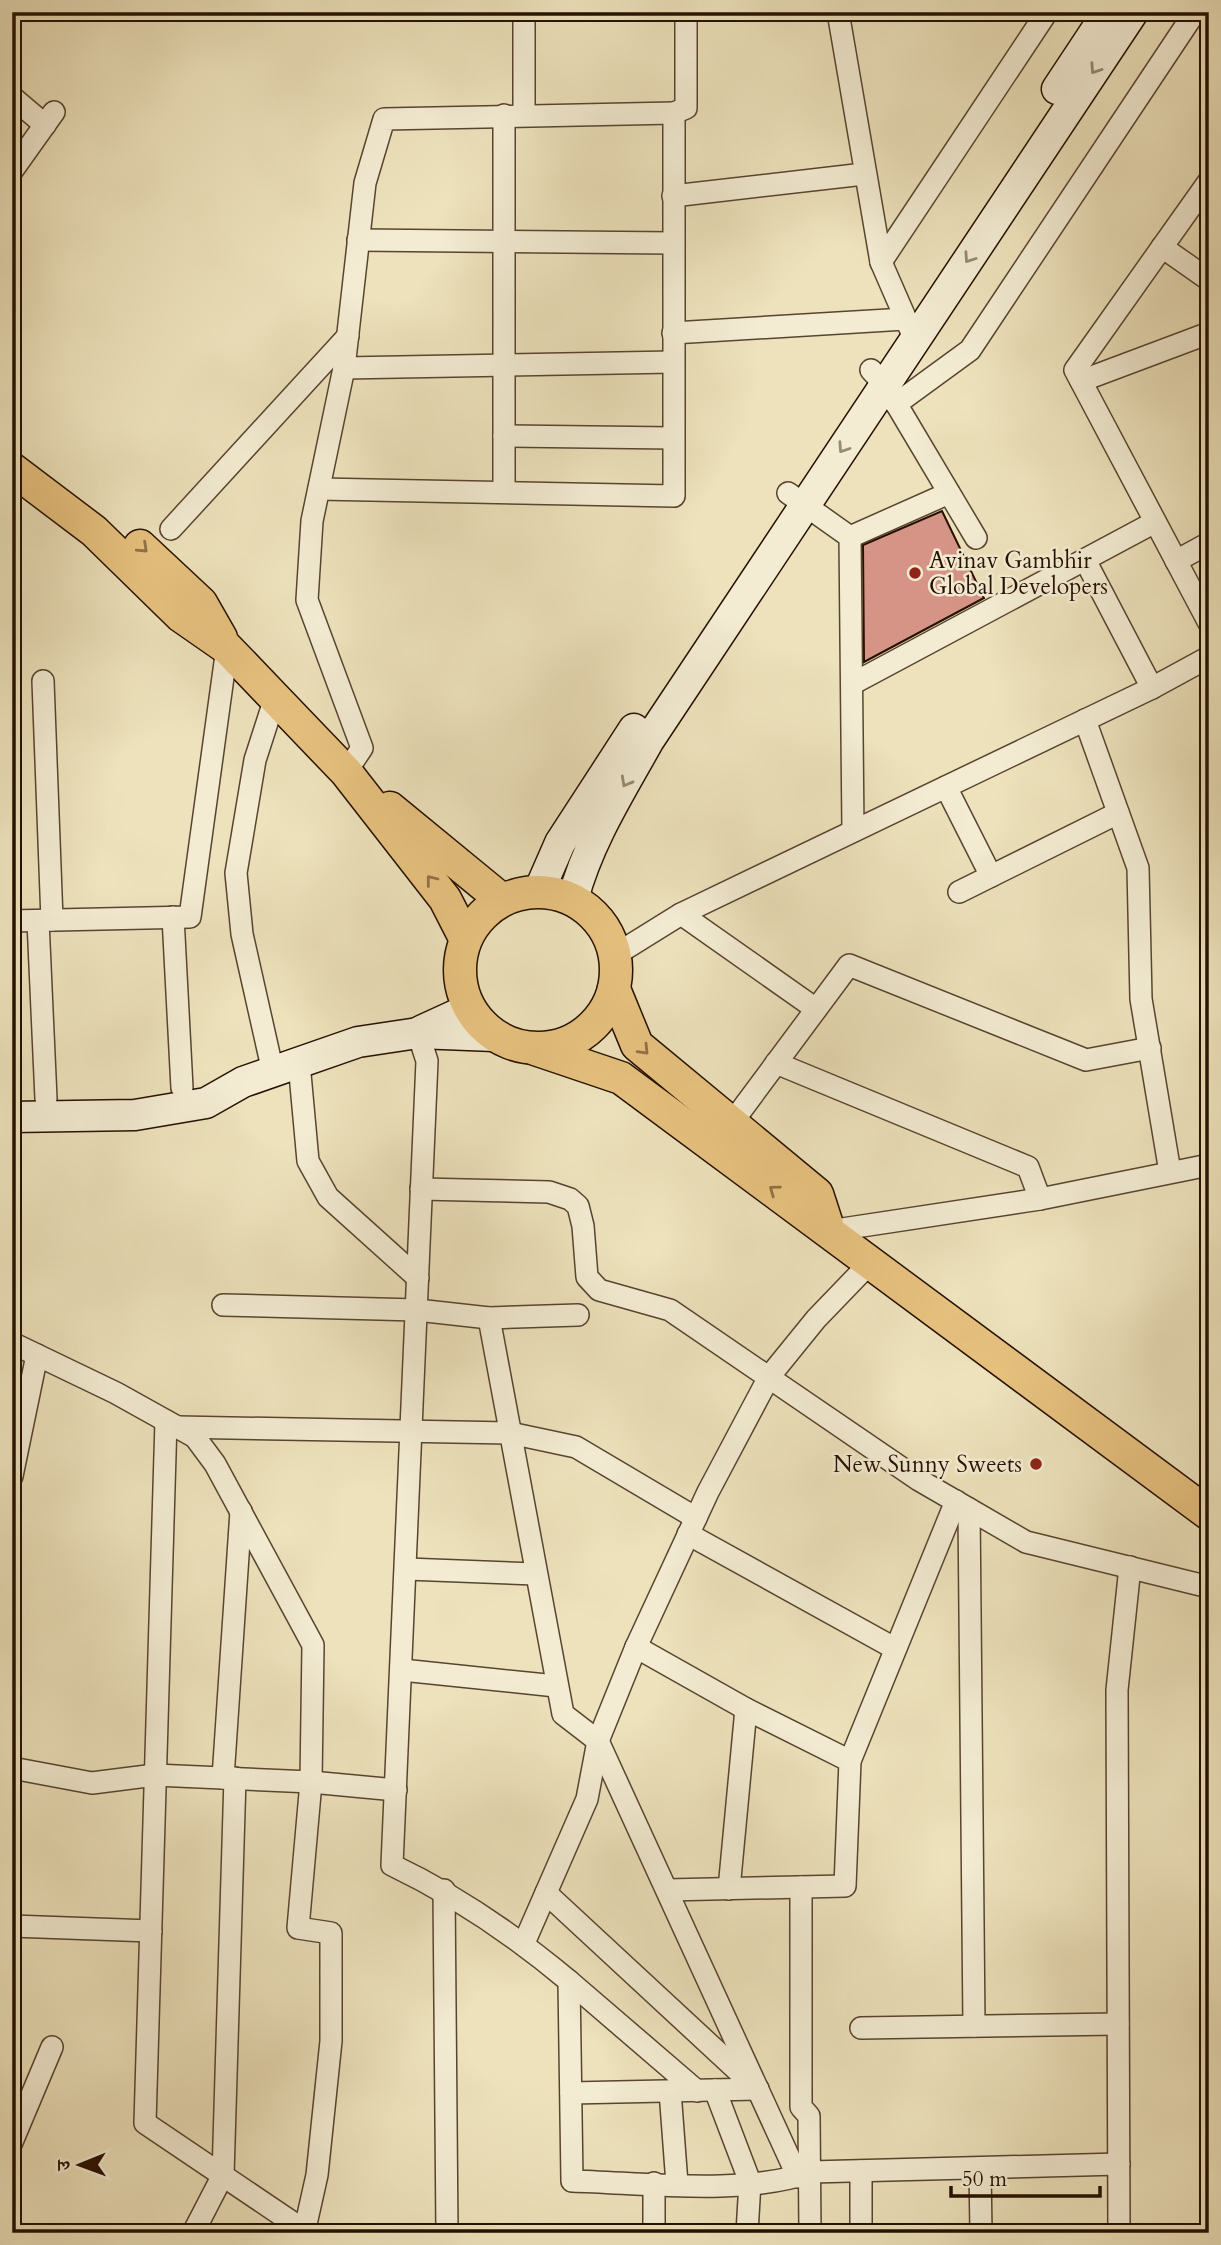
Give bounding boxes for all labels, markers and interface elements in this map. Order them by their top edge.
one-way arrow [1091,61,1103,74]
one-way arrow [964,251,977,264]
one-way arrow [839,440,851,453]
one-way arrow [135,540,148,553]
place label: Avinav Gambhir Global Developers [929,545,1108,602]
marker: Avinav Gambhir Global Developers [907,565,923,581]
one-way arrow [620,775,634,787]
one-way arrow [426,875,439,888]
one-way arrow [635,1041,648,1054]
one-way arrow [769,1186,781,1199]
place label: New Sunny Sweets [833,1449,1022,1480]
marker: New Sunny Sweets [1028,1456,1044,1472]
north arrow [46,2130,116,2200]
scale bar [951,2154,1100,2198]
text: उ [51,2159,77,2172]
text: 50 m [962,2165,1007,2194]

